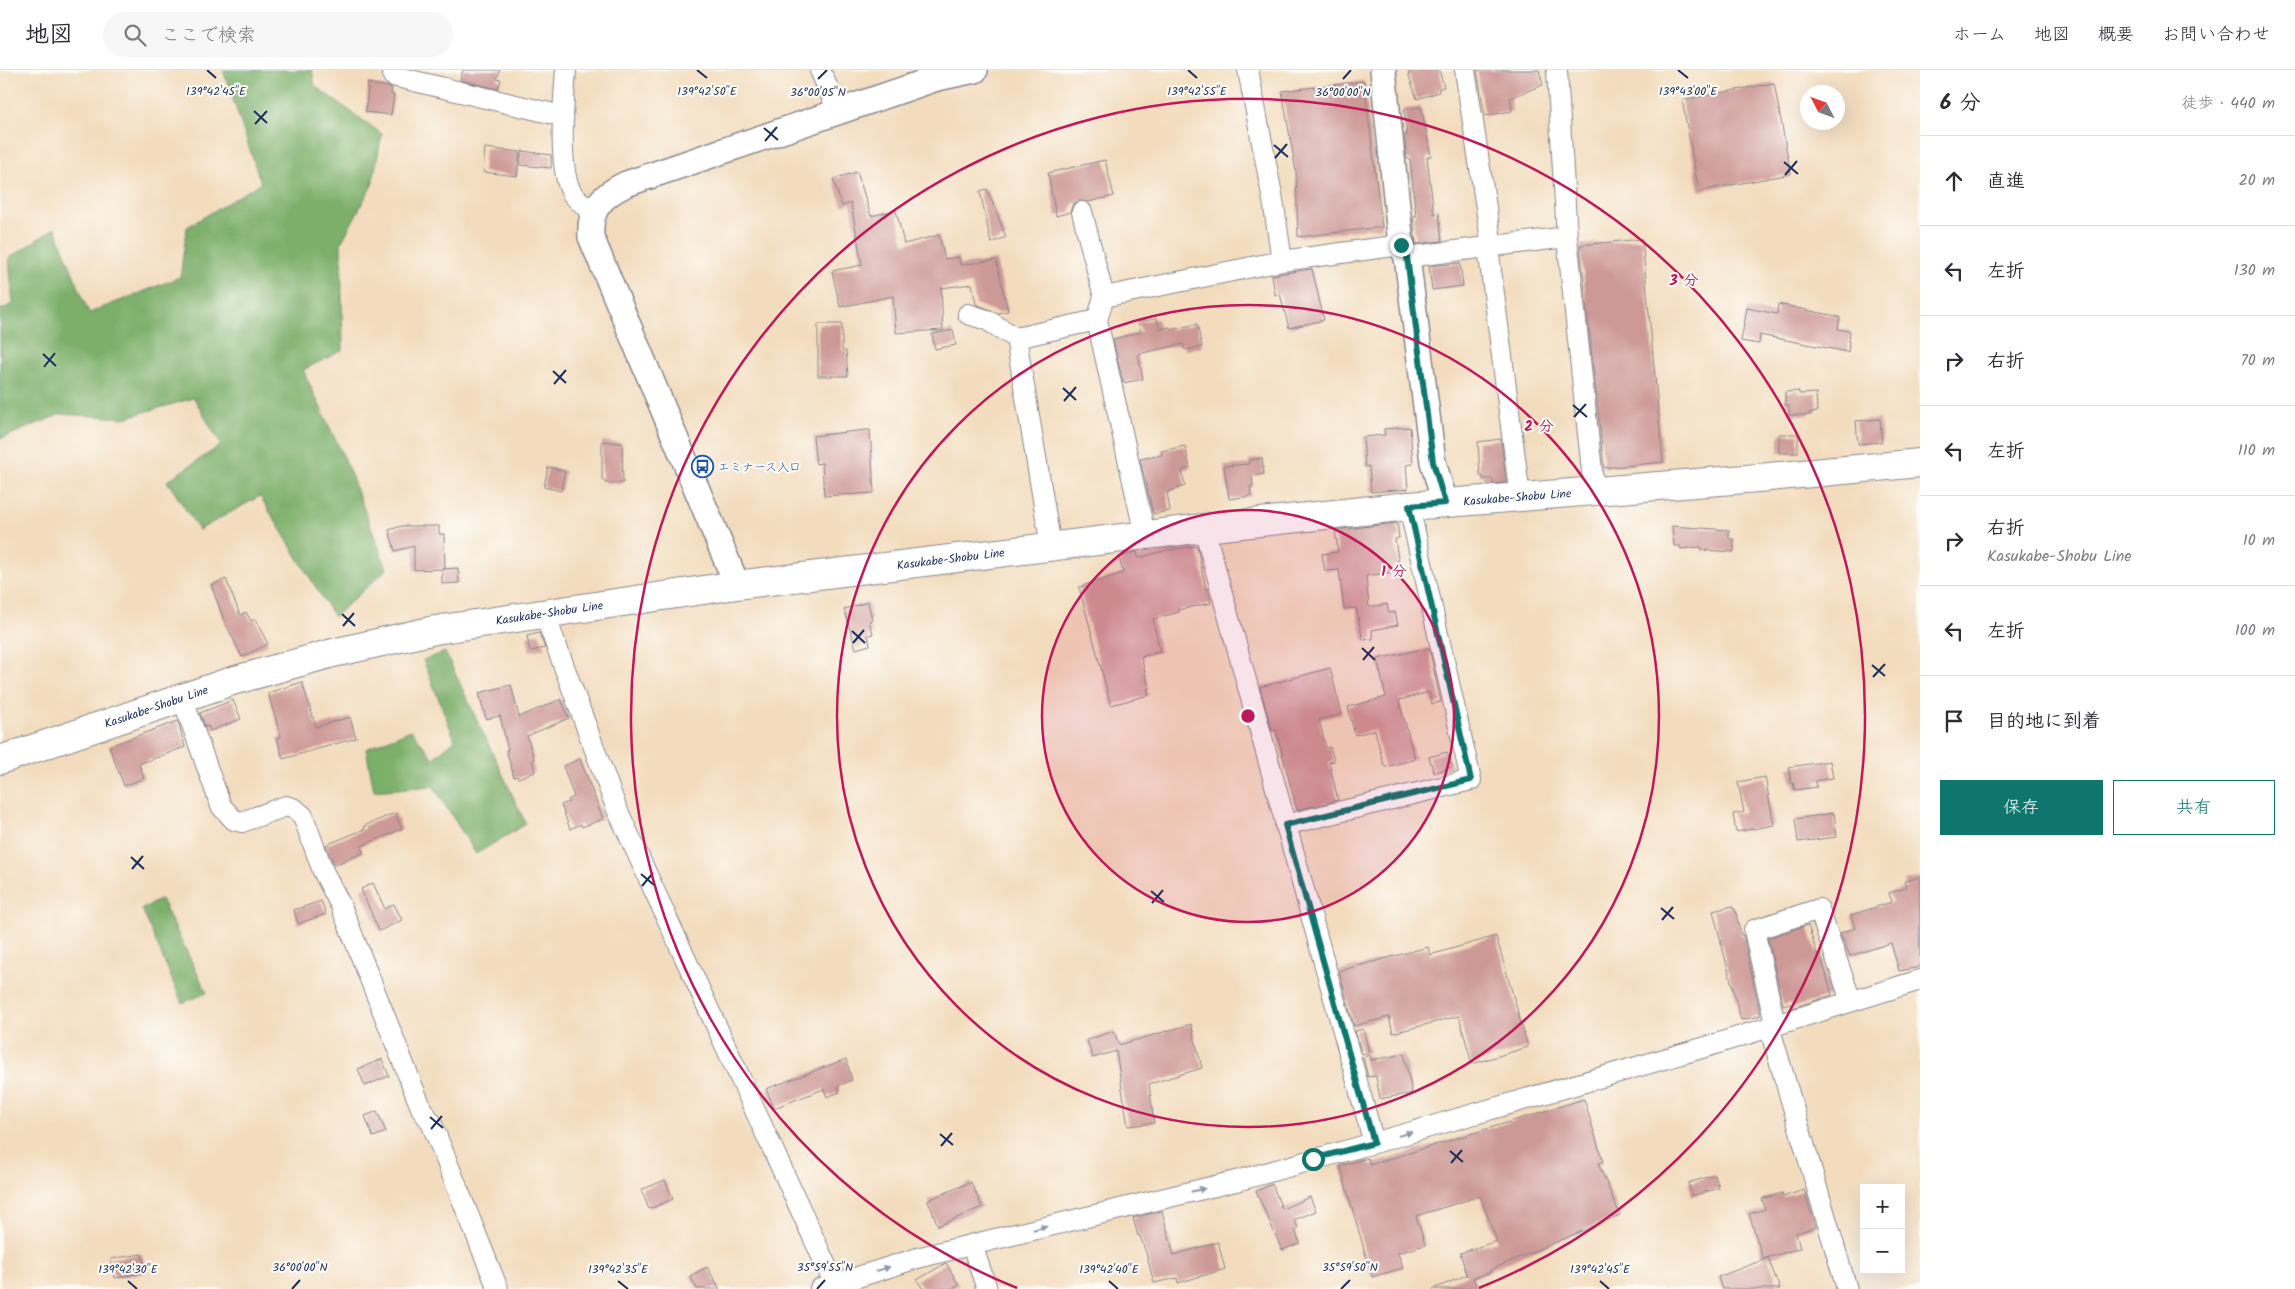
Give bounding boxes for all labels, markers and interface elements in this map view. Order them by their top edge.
search box [103,12,453,57]
text: 地図 [25,16,73,55]
icon: search [121,21,149,49]
text: ここで検索 [161,21,256,51]
text: ホーム [1953,21,2006,50]
text: 地図 [2034,21,2070,50]
text: 概要 [2098,21,2134,50]
text: お問い合わせ [2162,21,2270,50]
text: 139°42'45"E [186,82,247,101]
text: 139°42'50"E [677,82,738,101]
text: 139°42'55"E [1167,82,1228,101]
text: 139°43'00"E [1659,82,1718,101]
text: 36°00'05"N [790,83,846,102]
text: 36°00'00"N [1315,83,1371,102]
north arrow [1800,85,1845,130]
text: 6 分 [1940,87,1980,120]
text: 徒歩 · 440 m [2182,91,2275,116]
icon: ahead [1940,167,1968,195]
text: 直進 [1987,167,2025,197]
text: 20 m [2239,168,2275,193]
route end [1390,234,1413,257]
icon: left [1940,257,1968,285]
text: 左折 [1987,257,2025,287]
text: 130 m [2234,258,2275,283]
text: 3 分 [1669,269,1698,293]
icon: right [1940,347,1968,375]
text: 右折 [1987,347,2025,377]
text: 70 m [2240,348,2275,373]
text: 2 分 [1524,415,1554,439]
icon: left [1940,437,1968,465]
text: 左折 [1987,437,2025,467]
text: 110 m [2238,438,2275,463]
bus stop icon: エミナース入口 [690,455,714,479]
place label: エミナース入口 [718,458,801,477]
street label: Kasukabe-Shobu Line [1462,484,1573,512]
text: 右折 [1987,514,2025,544]
icon: right [1940,527,1968,555]
text: 10 m [2243,528,2275,553]
street label: Kasukabe-Shobu Line [896,543,1006,575]
text: Kasukabe-Shobu Line [1987,544,2132,569]
text: 1 分 [1381,560,1407,584]
street label: Kasukabe-Shobu Line [494,596,605,631]
icon: left [1940,617,1968,645]
text: 左折 [1987,617,2025,647]
text: 100 m [2235,618,2275,643]
street label: Kasukabe-Shobu Line [102,681,211,734]
centre of rings [1239,707,1257,725]
icon: arrive [1940,707,1968,735]
text: 目的地に到着 [1987,707,2101,737]
button: 保存 [1940,780,2103,835]
button: 共有 [2113,780,2275,835]
one-way arrow [1398,1129,1413,1137]
route start [1302,1148,1325,1171]
map controls [1860,1184,1905,1274]
button: + [1860,1184,1905,1229]
one-way arrow [1190,1186,1205,1194]
one-way arrow [1032,1224,1047,1232]
button: − [1860,1229,1905,1274]
text: 36°00'00"N [272,1258,328,1277]
text: 35°59'55"N [797,1258,853,1277]
text: 35°59'50"N [1322,1258,1378,1277]
text: 139°42'30"E [98,1260,159,1279]
text: 139°42'35"E [588,1260,649,1279]
text: 139°42'40"E [1079,1260,1140,1279]
text: 139°42'45"E [1570,1260,1631,1279]
one-way arrow [875,1265,890,1273]

